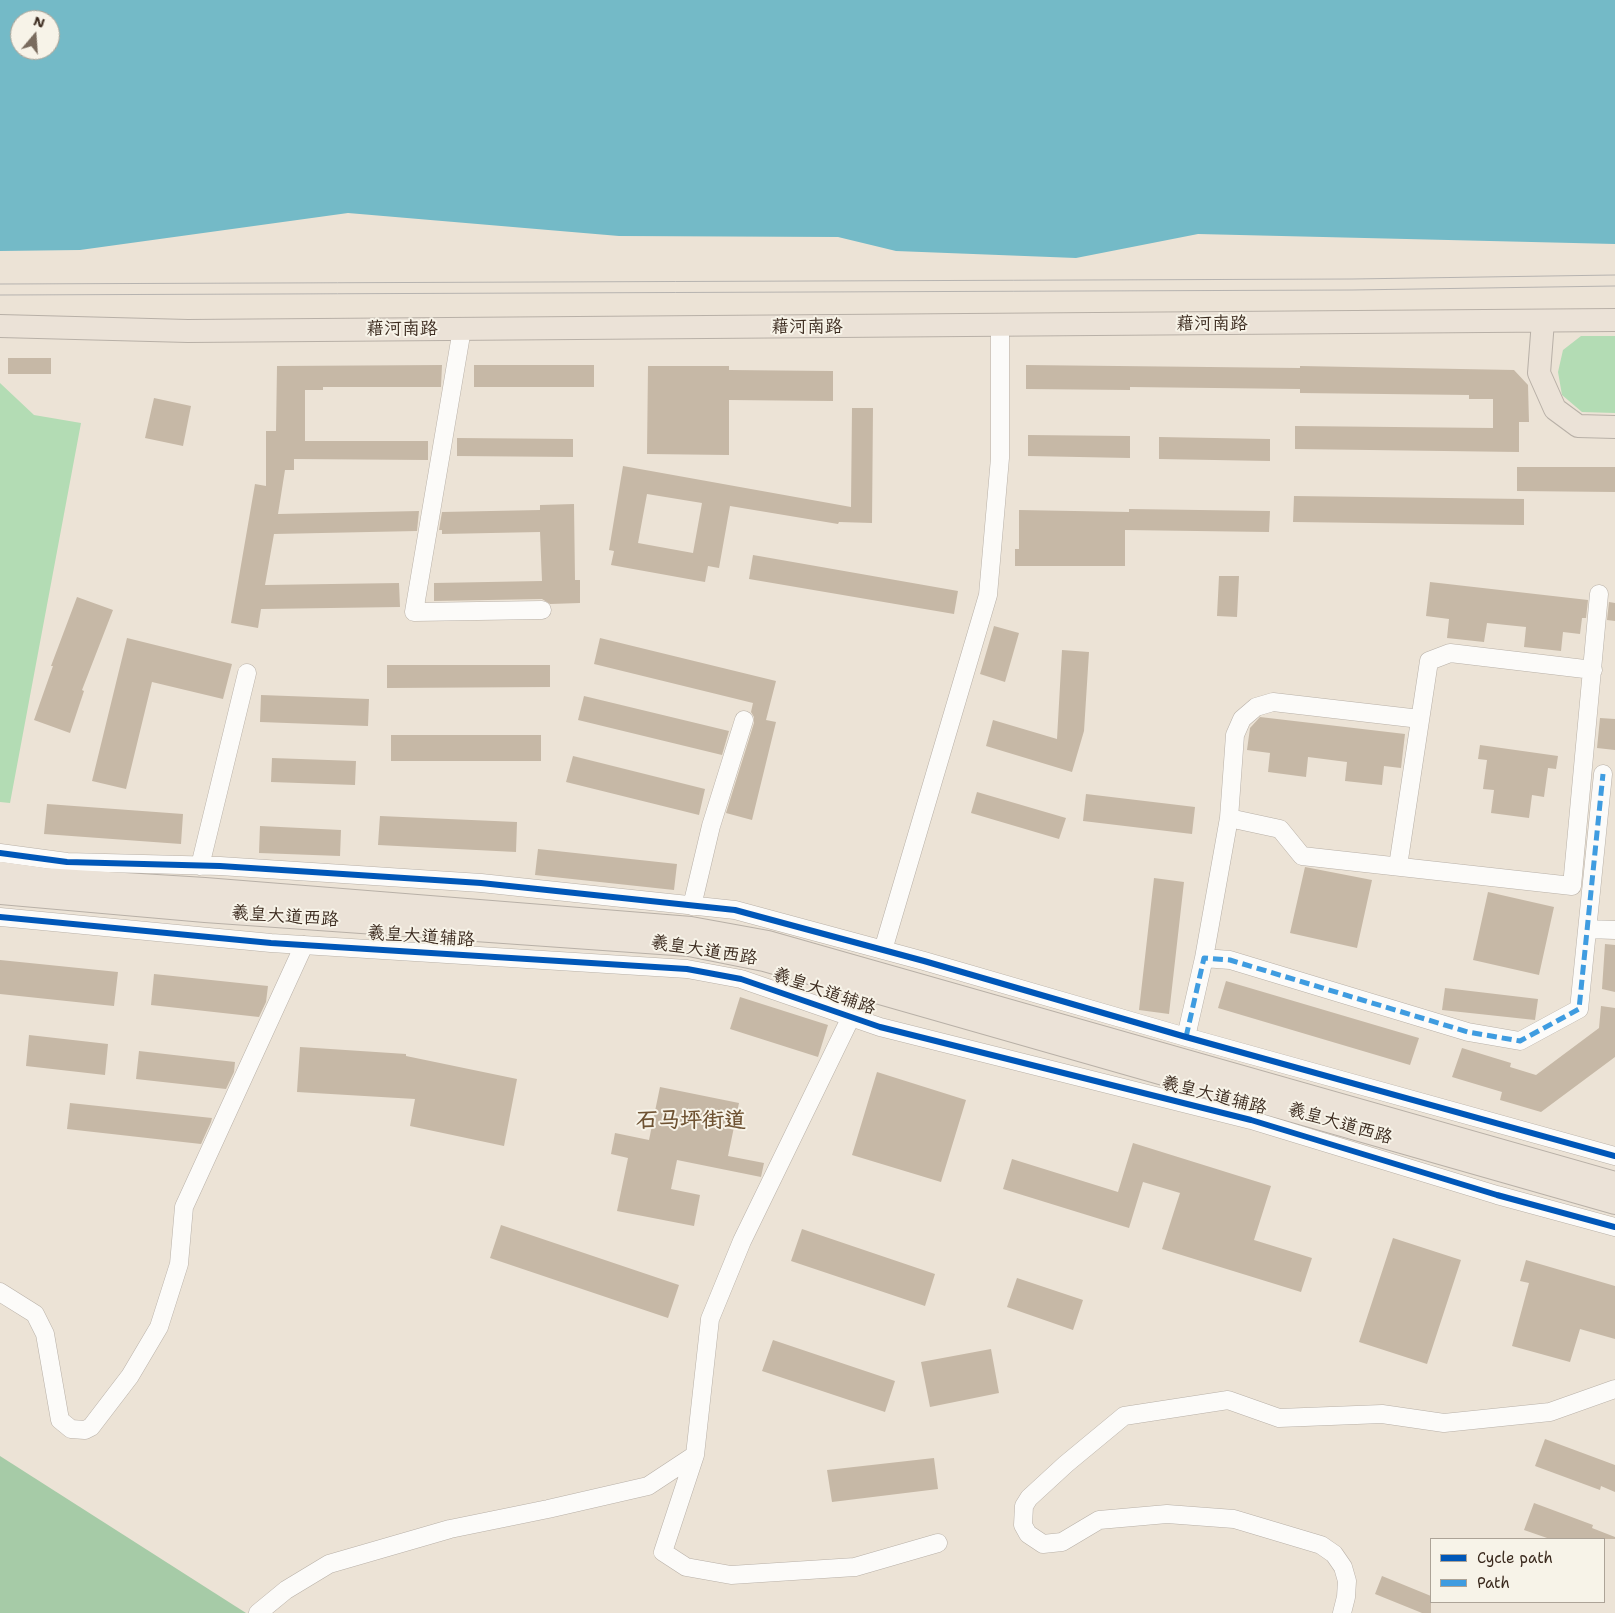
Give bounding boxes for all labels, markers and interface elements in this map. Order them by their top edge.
north arrow [10,10,60,60]
text: N [31,11,47,32]
street label: 藉河南路 [1176,313,1248,335]
street label: 藉河南路 [771,316,843,338]
street label: 藉河南路 [366,318,438,340]
street label: 羲皇大道西路 [230,902,340,932]
street label: 羲皇大道辅路 [366,922,476,952]
street label: 羲皇大道西路 [649,932,759,970]
street label: 羲皇大道辅路 [769,964,879,1020]
street label: 羲皇大道辅路 [1159,1072,1269,1120]
street label: 羲皇大道西路 [1285,1099,1395,1149]
district label: 石马坪街道 [636,1108,746,1134]
legend [1430,1538,1605,1603]
text: Cycle path [1477,1548,1553,1568]
text: Path [1477,1573,1510,1593]

